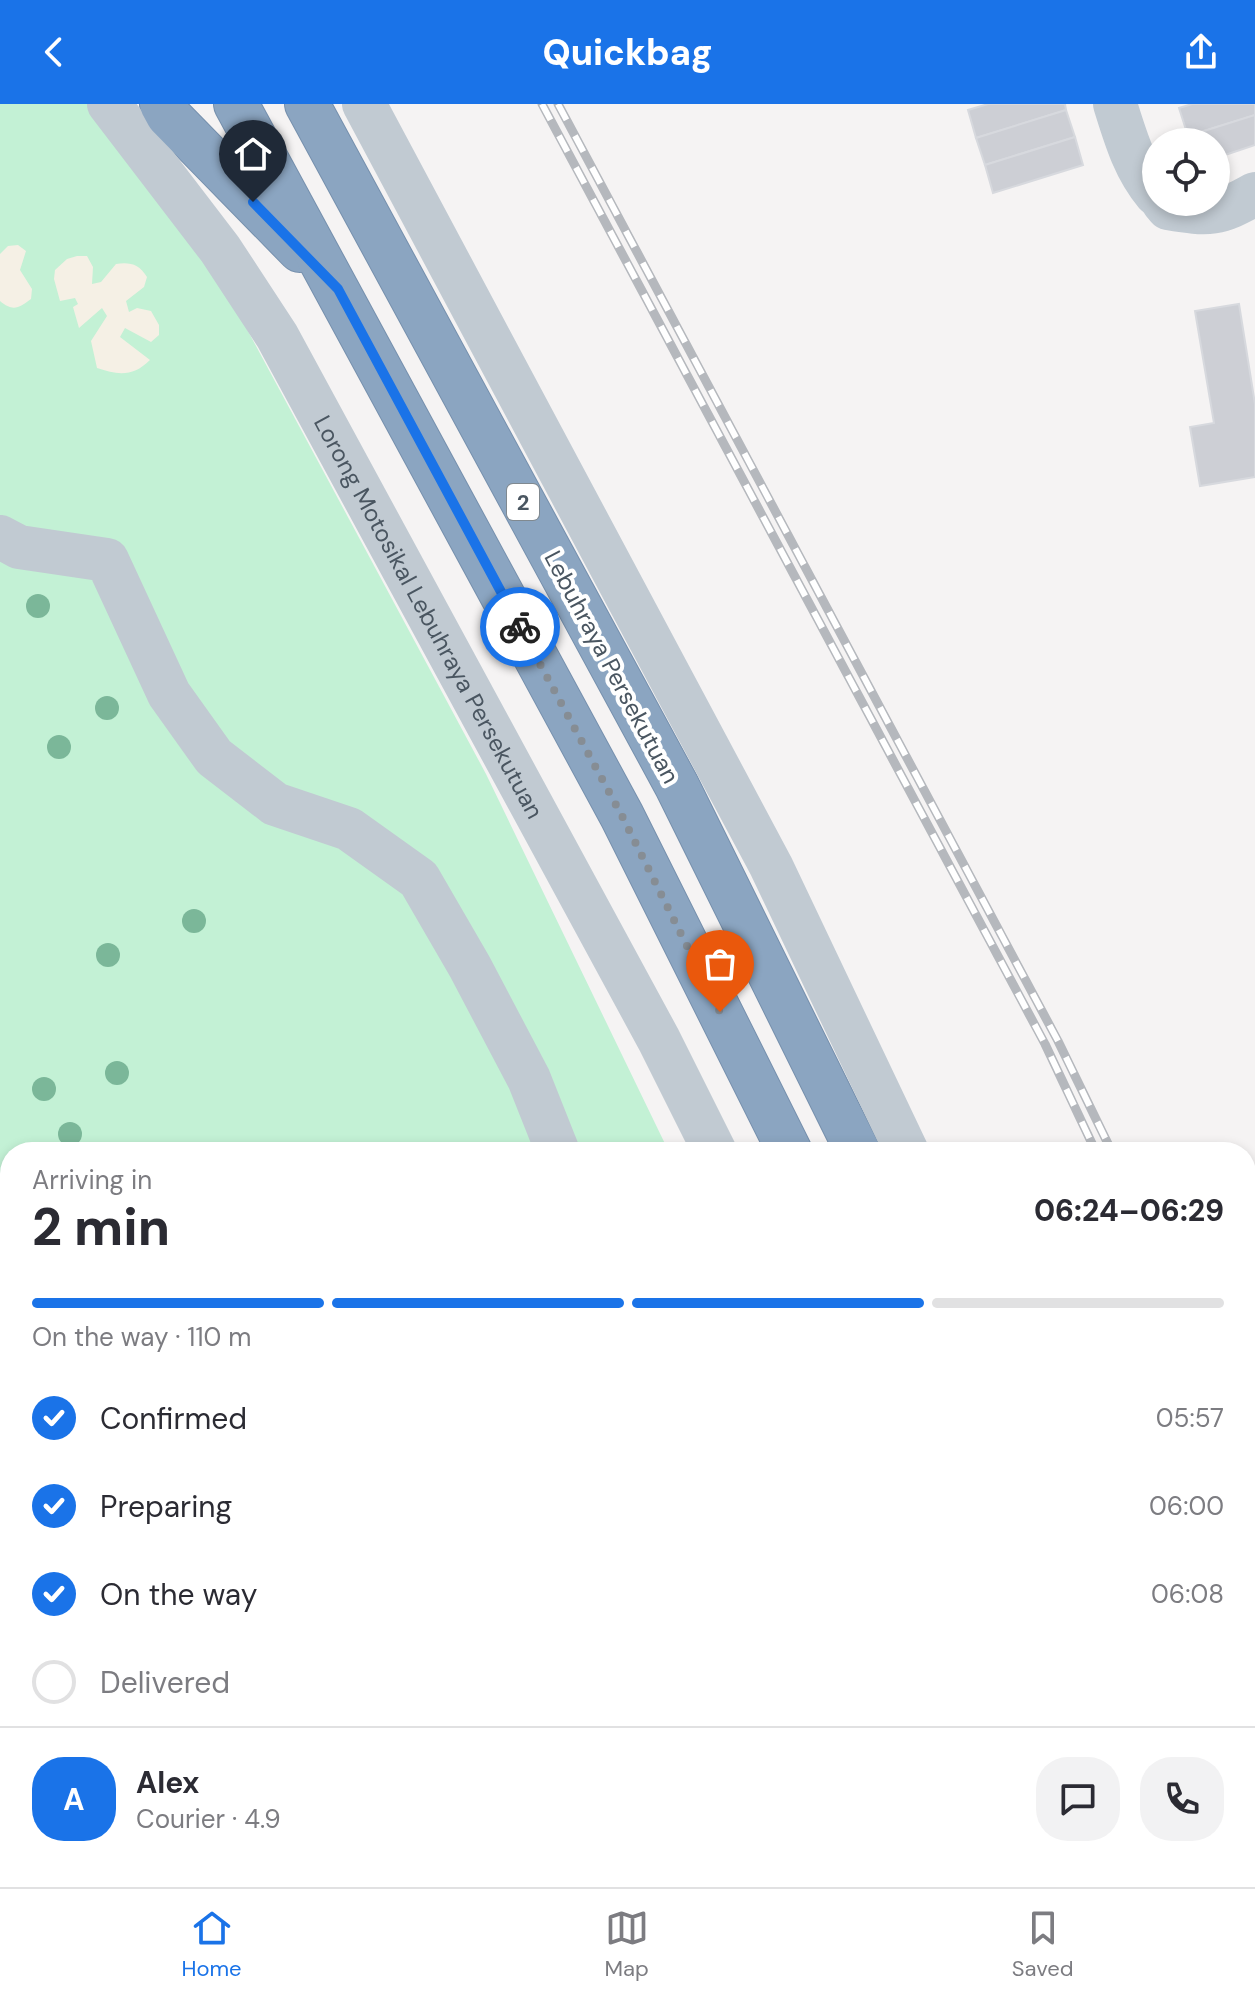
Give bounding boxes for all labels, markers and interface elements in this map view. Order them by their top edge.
text: Quickbag [542,29,713,76]
icon: back [32,30,76,74]
icon: share [1179,30,1223,74]
pin [219,120,287,202]
map controls [1142,128,1230,216]
button: locate [1142,128,1230,216]
icon: home [231,132,275,176]
street label: Lorong Motosikal Lebuhraya Persekutuan [307,410,551,824]
road number: 2 [507,484,539,520]
street label: Lebuhraya Persekutuan [537,545,687,789]
courier [480,587,560,667]
icon: bike [498,605,542,649]
pin [686,930,754,1012]
icon: bag [698,942,742,986]
text: Arriving in [32,1163,152,1197]
text: 06:24–06:29 [1034,1191,1224,1230]
text: 2 min [32,1193,170,1261]
text: On the way · 110 m [32,1320,251,1354]
icon: check [32,1396,76,1440]
text: Confirmed [100,1399,247,1438]
text: 05:57 [1156,1401,1224,1435]
icon: check [32,1484,76,1528]
text: Preparing [100,1487,232,1526]
text: 06:00 [1149,1489,1224,1523]
icon: check [32,1572,76,1616]
text: On the way [100,1575,257,1614]
text: 06:08 [1151,1577,1224,1611]
text: Delivered [100,1663,230,1702]
button: chat [1036,1757,1120,1841]
button: phone [1140,1757,1224,1841]
text: Alex [136,1763,199,1802]
text: A [63,1780,85,1819]
text: Courier · 4.9 [136,1802,281,1836]
tab: Home [181,1906,242,1983]
tab: Map [605,1906,649,1983]
tab: Saved [1012,1906,1074,1983]

